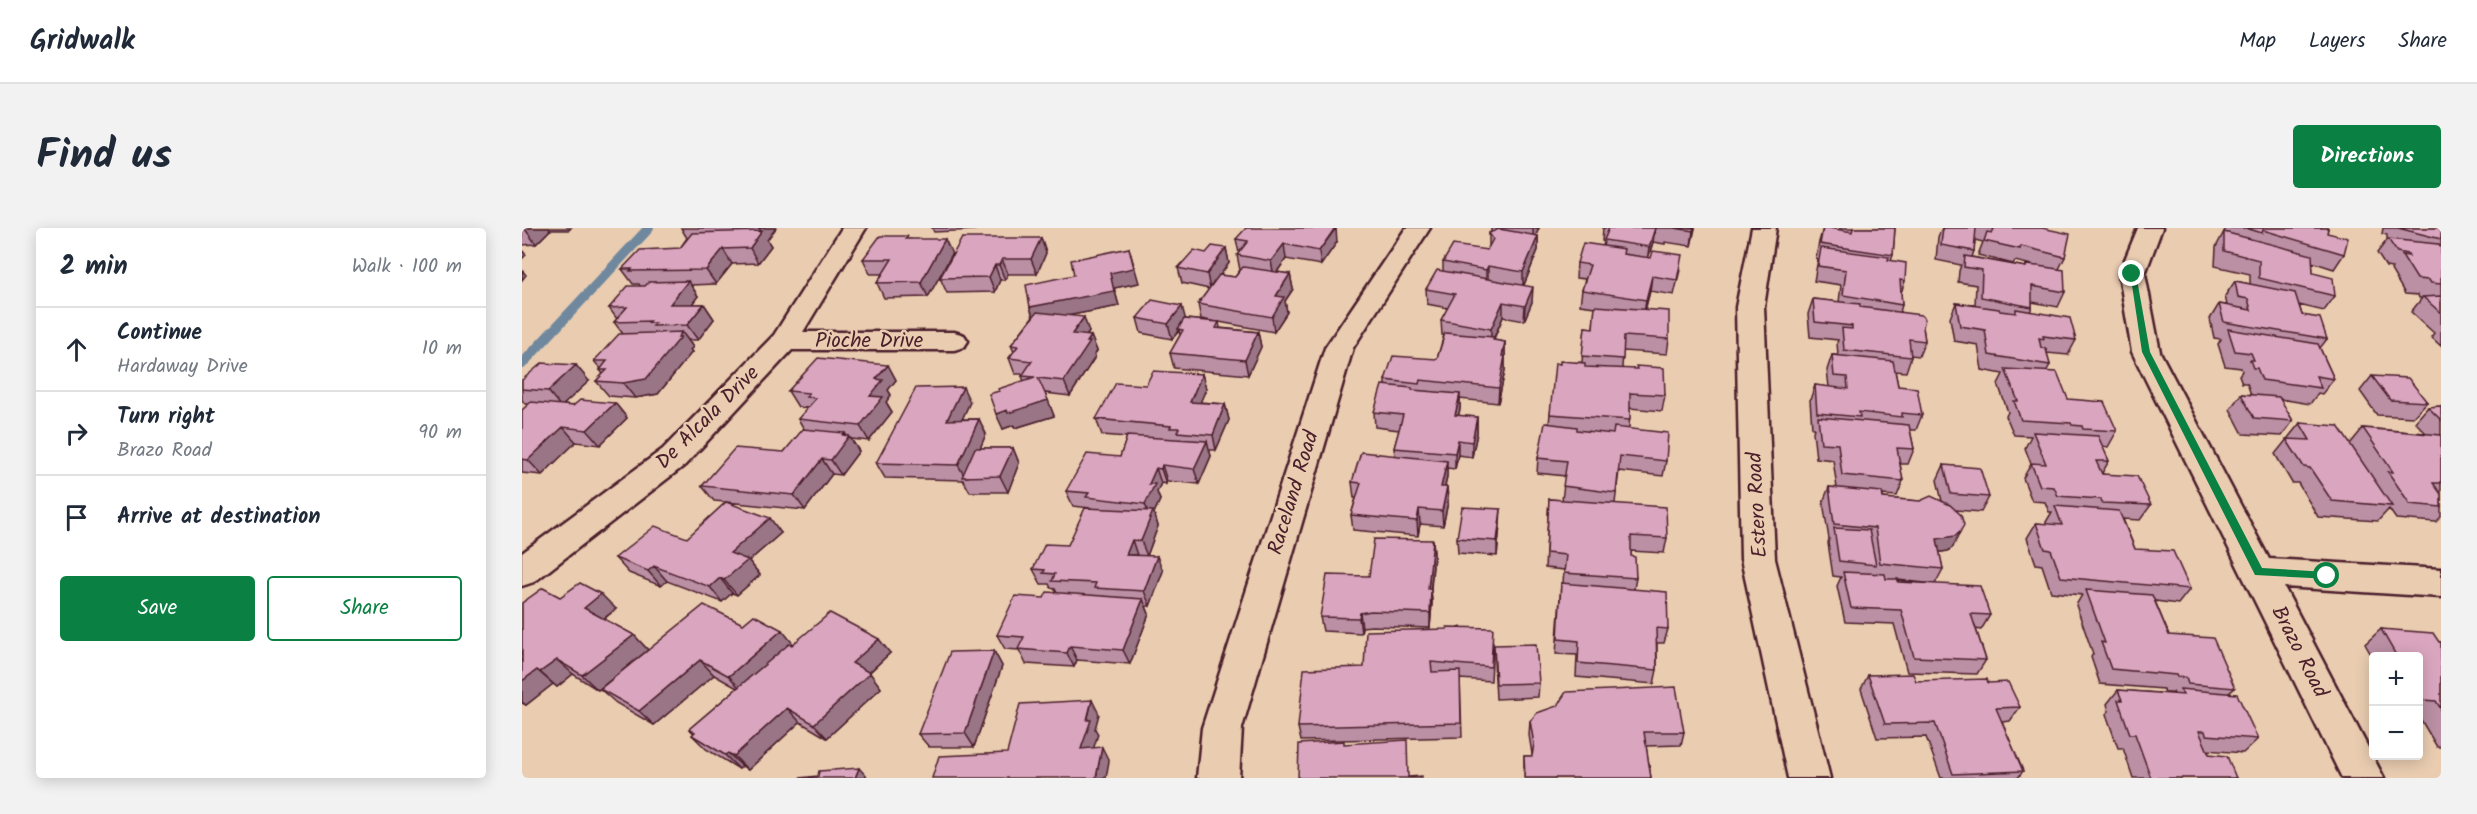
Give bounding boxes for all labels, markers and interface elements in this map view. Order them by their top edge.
text: Gridwalk [30,19,135,64]
text: Map [2239,25,2276,58]
text: Layers [2309,25,2365,58]
text: Share [2398,25,2447,58]
text: Find us [36,123,172,190]
button: Directions [2293,125,2441,188]
text: 2 min [60,246,128,288]
text: Walk · 100 m [352,251,462,283]
route end [2118,260,2144,286]
text: Continue [117,316,202,351]
street label: Pioche Drive [815,325,924,358]
icon: ahead [60,333,93,366]
text: 10 m [422,333,462,365]
text: Hardaway Drive [117,351,248,383]
street label: De Alcala Drive [648,358,768,478]
text: Turn right [117,400,215,435]
icon: right [60,417,93,450]
text: 90 m [418,417,462,449]
street label: Raceland Road [1259,426,1329,559]
text: Brazo Road [117,435,212,467]
street label: Estero Road [1739,451,1777,559]
text: Arrive at destination [117,500,320,535]
icon: arrive [60,501,93,534]
route start [2313,562,2339,588]
button: Save [60,576,255,641]
button: Share [267,576,462,641]
street label: Brazo Road [2262,600,2337,704]
map controls [2369,652,2423,760]
button: + [2369,652,2423,706]
button: − [2369,706,2423,760]

